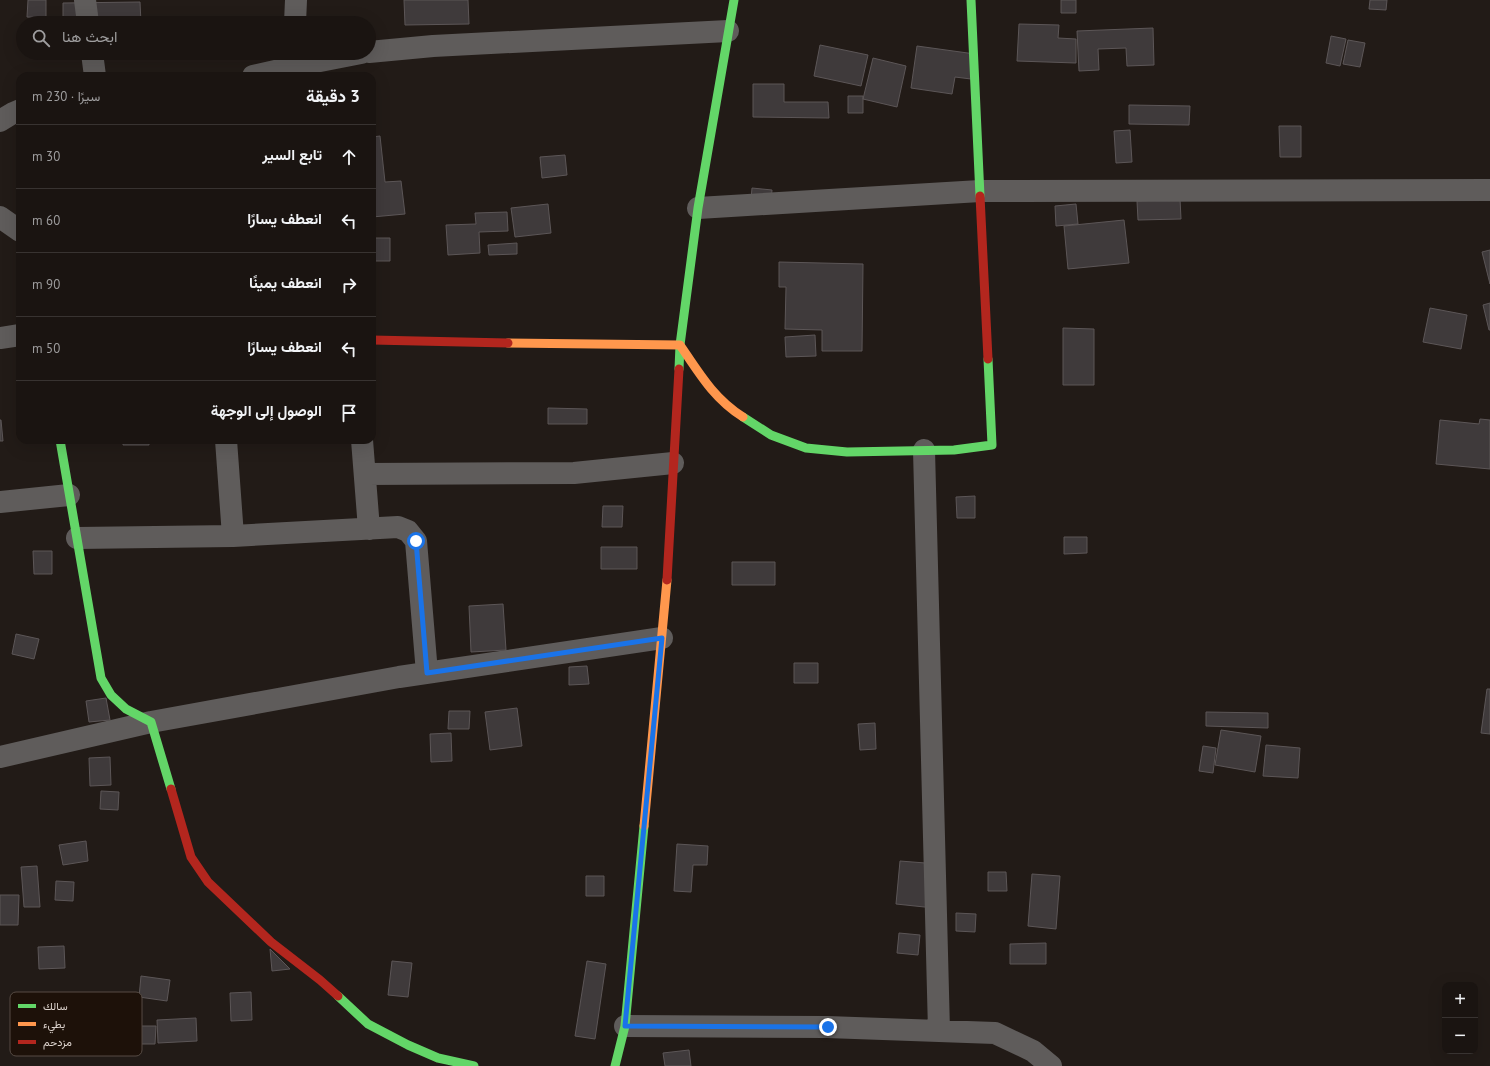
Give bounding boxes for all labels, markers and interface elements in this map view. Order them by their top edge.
search box [16,16,376,60]
icon: search [30,27,52,49]
text: ابحث هنا [62,27,117,46]
text: 3 دقيقة [306,85,360,107]
text: سيرًا · 230 m [32,88,100,105]
text: تابع السير [262,145,322,164]
icon: ahead [338,146,360,168]
text: 30 m [32,148,60,165]
text: انعطف يسارًا [247,209,322,228]
icon: left [338,210,360,232]
text: 60 m [32,212,60,229]
text: انعطف يمينًا [249,273,322,292]
icon: right [338,274,360,296]
text: 90 m [32,276,60,293]
text: انعطف يسارًا [247,337,322,356]
icon: left [338,338,360,360]
text: 50 m [32,340,60,357]
text: الوصول إلى الوجهة [211,401,322,420]
icon: arrive [338,402,360,424]
route start [407,532,425,550]
map controls [1442,982,1478,1054]
button: + [1442,982,1478,1018]
legend [10,992,142,1056]
text: سالك [43,999,68,1013]
text: بطيء [43,1017,65,1034]
route end [819,1018,837,1036]
button: − [1442,1018,1478,1054]
text: مزدحم [43,1035,72,1050]

